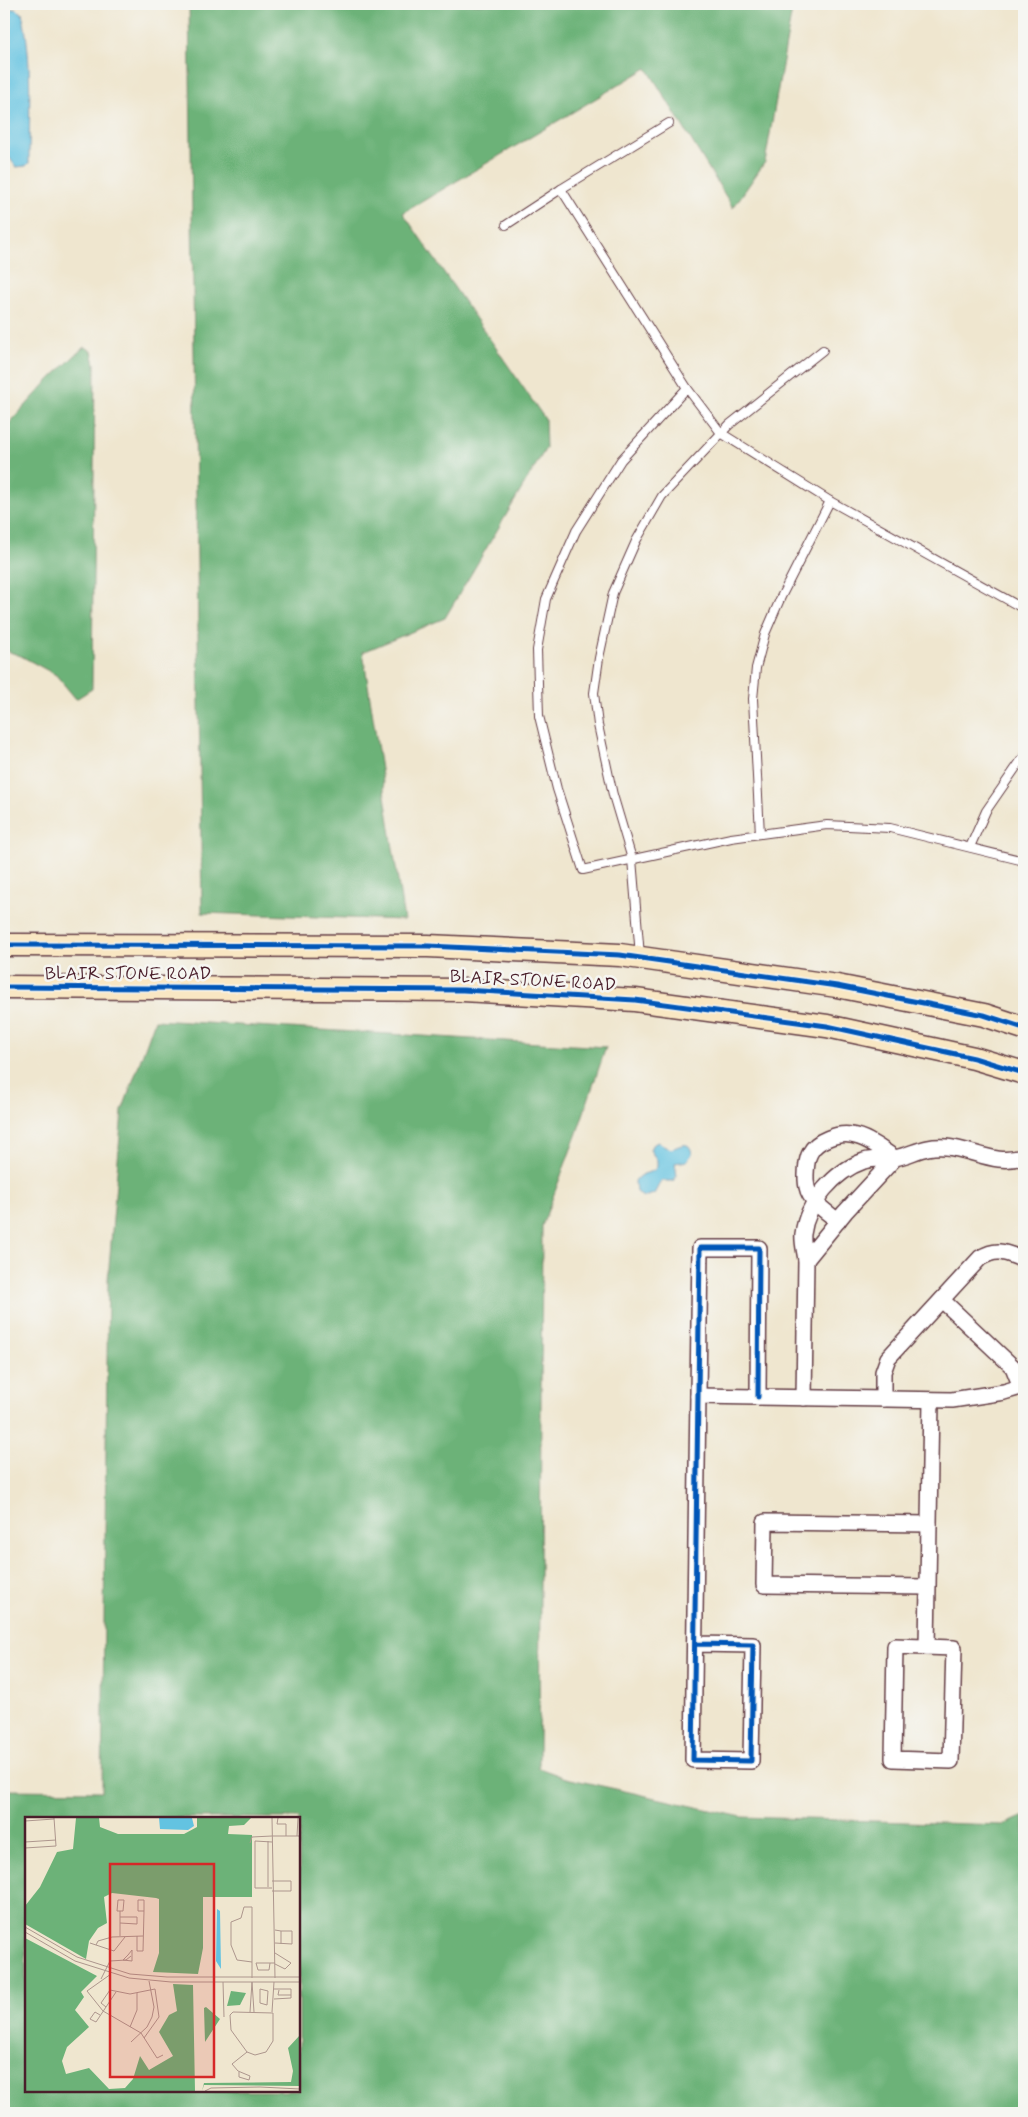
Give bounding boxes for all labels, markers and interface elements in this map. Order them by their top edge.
street label: BLAIR STONE ROAD [45,962,211,986]
street label: BLAIR STONE ROAD [449,965,617,997]
inset map [25,1817,300,2092]

